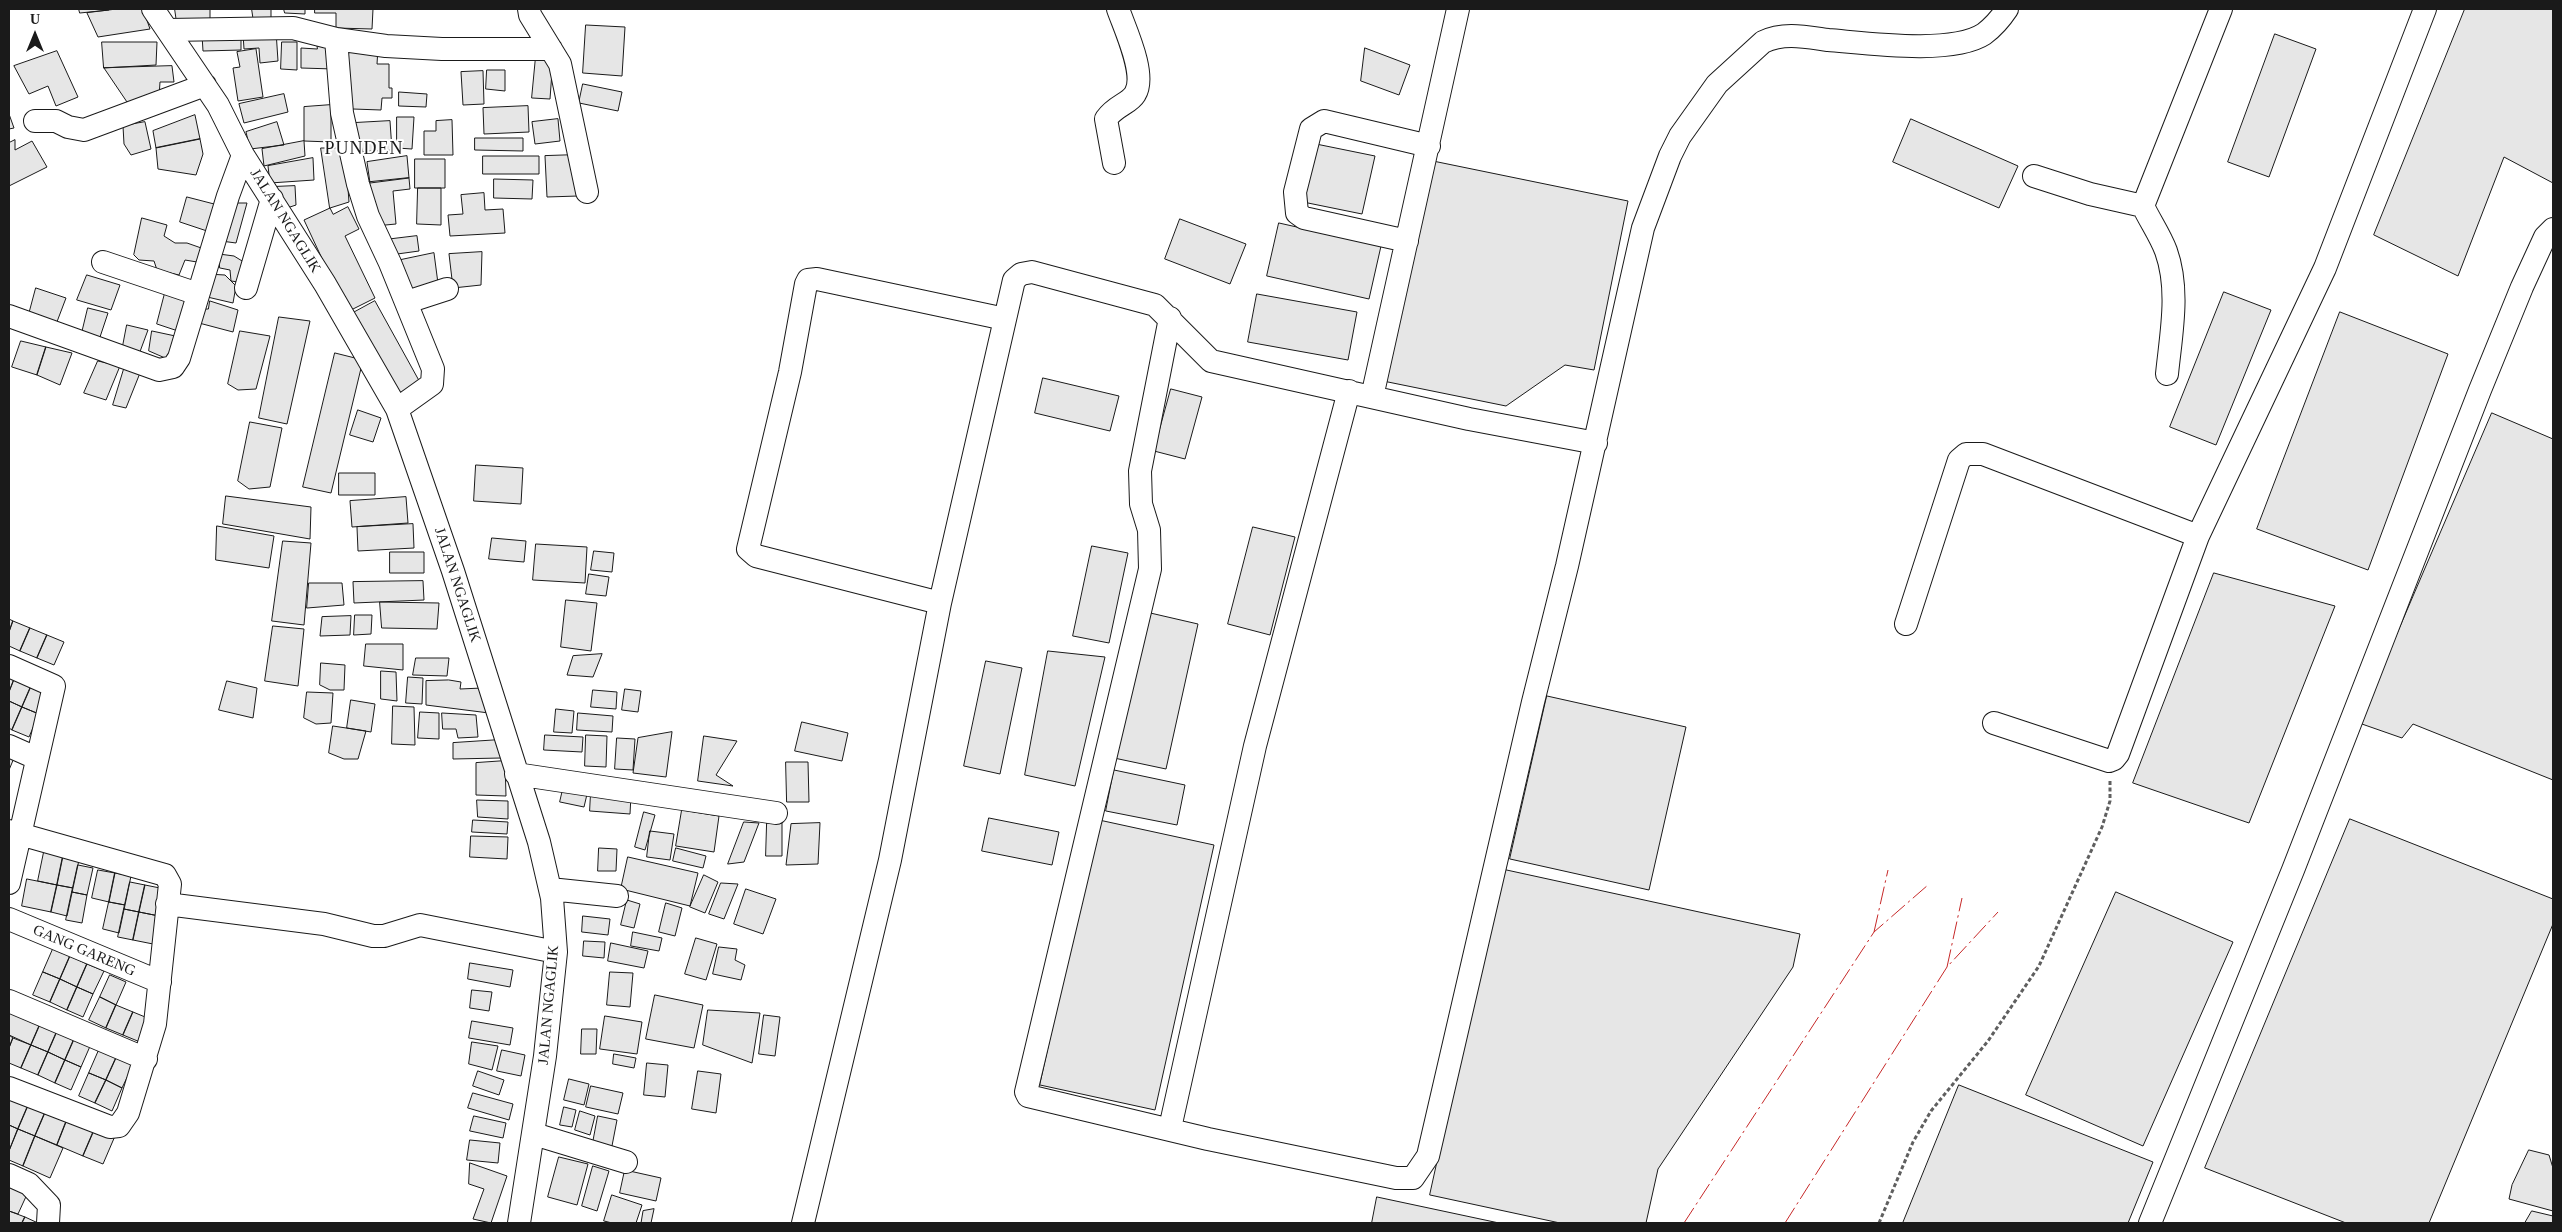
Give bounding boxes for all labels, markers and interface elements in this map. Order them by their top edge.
north arrow [10,10,60,60]
text: U [30,12,40,27]
district label: PUNDEN [324,138,404,160]
street label: JALAN NGAGLIK [246,166,324,276]
street label: JALAN NGAGLIK [430,525,484,645]
street label: GANG GARENG [30,921,138,981]
street label: JALAN NGAGLIK [535,945,563,1065]

